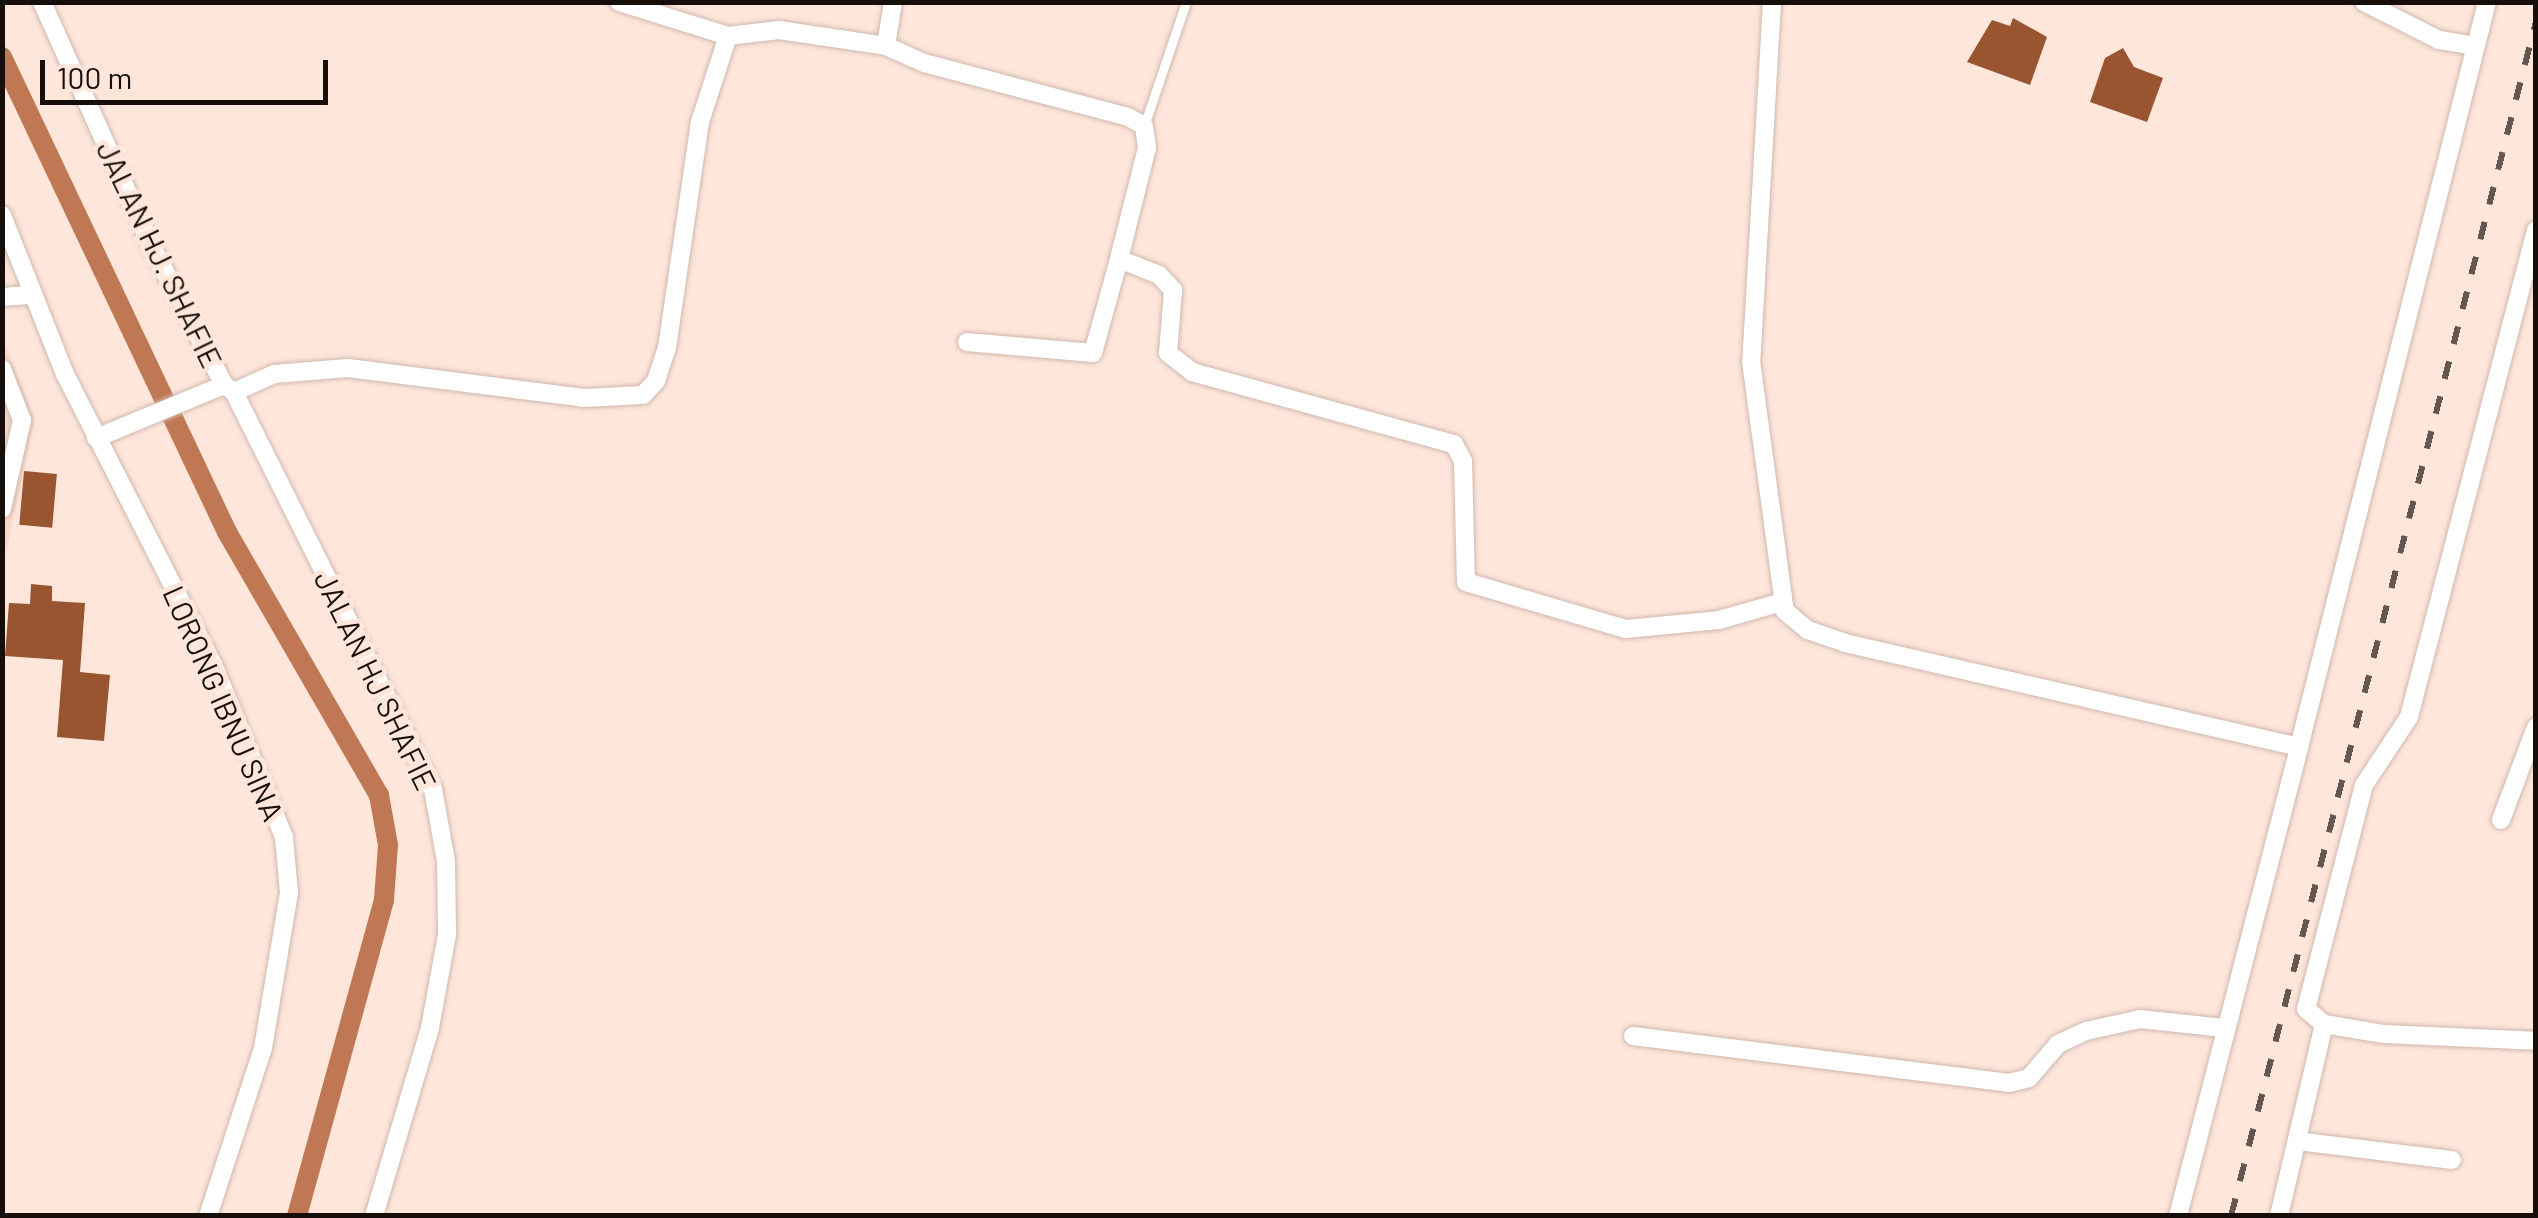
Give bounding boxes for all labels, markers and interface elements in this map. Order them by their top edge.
scale bar [45,40,332,102]
text: 100 m [57,59,132,95]
street label: JALAN HJ. SHAFIE [90,135,230,373]
street label: JALAN HJ SHAFIE [307,564,445,796]
street label: LORONG IBNU SINA [156,580,292,826]

